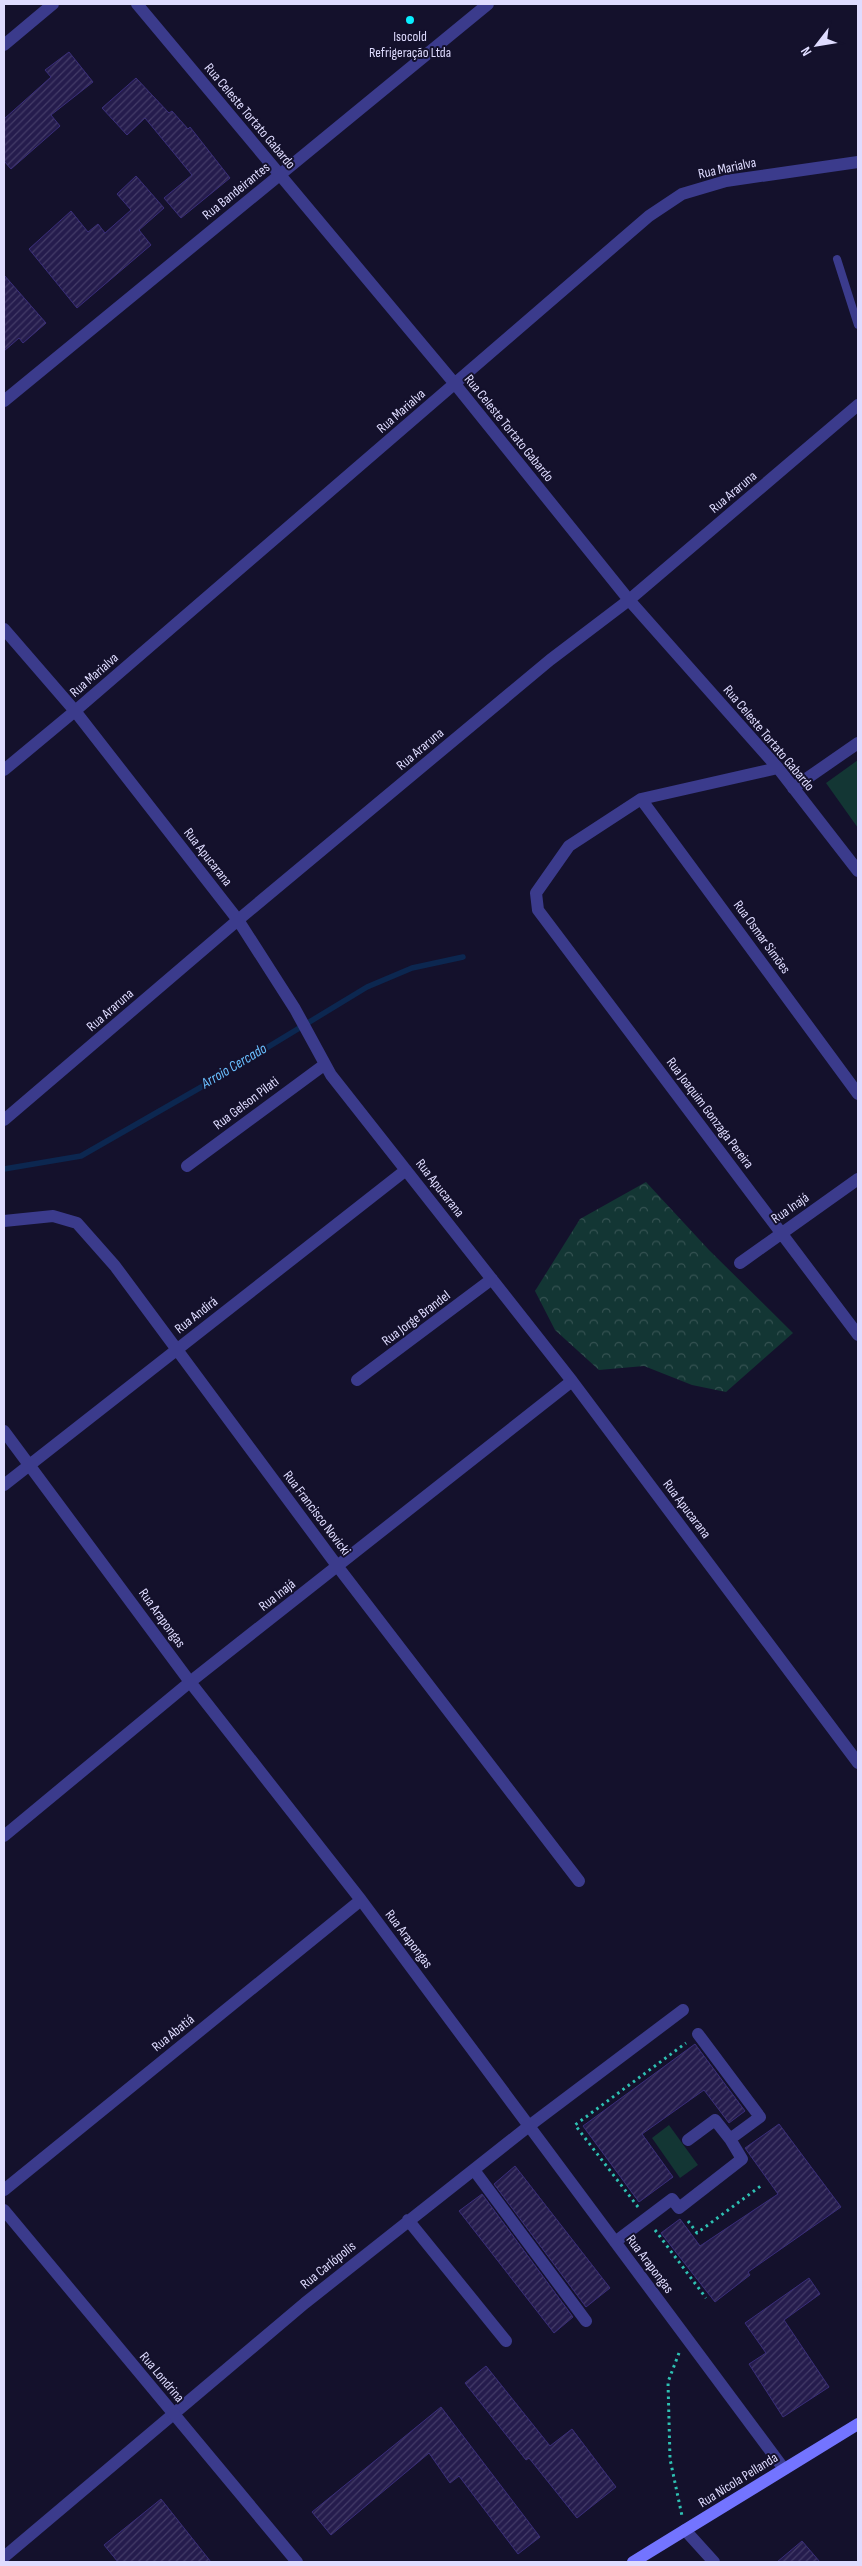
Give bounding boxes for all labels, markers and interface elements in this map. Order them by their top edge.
marker: Isocold Refrigeração Ltda [404,14,416,26]
north arrow [792,20,842,70]
place label: Isocold Refrigeração Ltda [369,28,451,61]
text: N [797,44,815,59]
street label: Rua Celeste Tortato Gabardo [201,60,299,173]
street label: Rua Marialva [696,154,758,182]
street label: Rua Bandeirantes [199,159,273,223]
street label: Rua Celeste Tortato Gabardo [461,371,558,485]
street label: Rua Marialva [373,385,429,437]
street label: Rua Araruna [706,467,760,517]
street label: Rua Marialva [66,649,122,701]
street label: Rua Celeste Tortato Gabardo [720,682,818,795]
street label: Rua Araruna [393,724,447,774]
street label: Rua Apucarana [180,824,236,890]
street label: Rua Osmar Simões [730,897,794,977]
street label: Rua Araruna [83,985,137,1035]
water label: Arroio Cercado [197,1039,270,1093]
street label: Rua Joaquim Gonzaga Pereira [663,1054,757,1172]
street label: Rua Gelson Pilati [210,1073,282,1133]
street label: Rua Apucarana [412,1155,468,1221]
street label: Rua Inajá [768,1189,812,1227]
street label: Rua Jorge Brandel [378,1287,454,1349]
street label: Rua Andirá [171,1293,221,1337]
street label: Rua Francisco Novicki [280,1467,354,1559]
street label: Rua Apucarana [659,1476,715,1542]
street label: Rua Inajá [255,1575,299,1615]
street label: Rua Arapongas [135,1585,189,1651]
street label: Rua Arapongas [382,1906,436,1972]
street label: Rua Abatiá [148,2011,198,2055]
street label: Rua Arapongas [623,2231,677,2297]
street label: Rua Carlópolis [297,2237,359,2293]
street label: Rua Londrina [136,2348,188,2406]
street label: Rua Nicola Pellanda [695,2449,781,2511]

